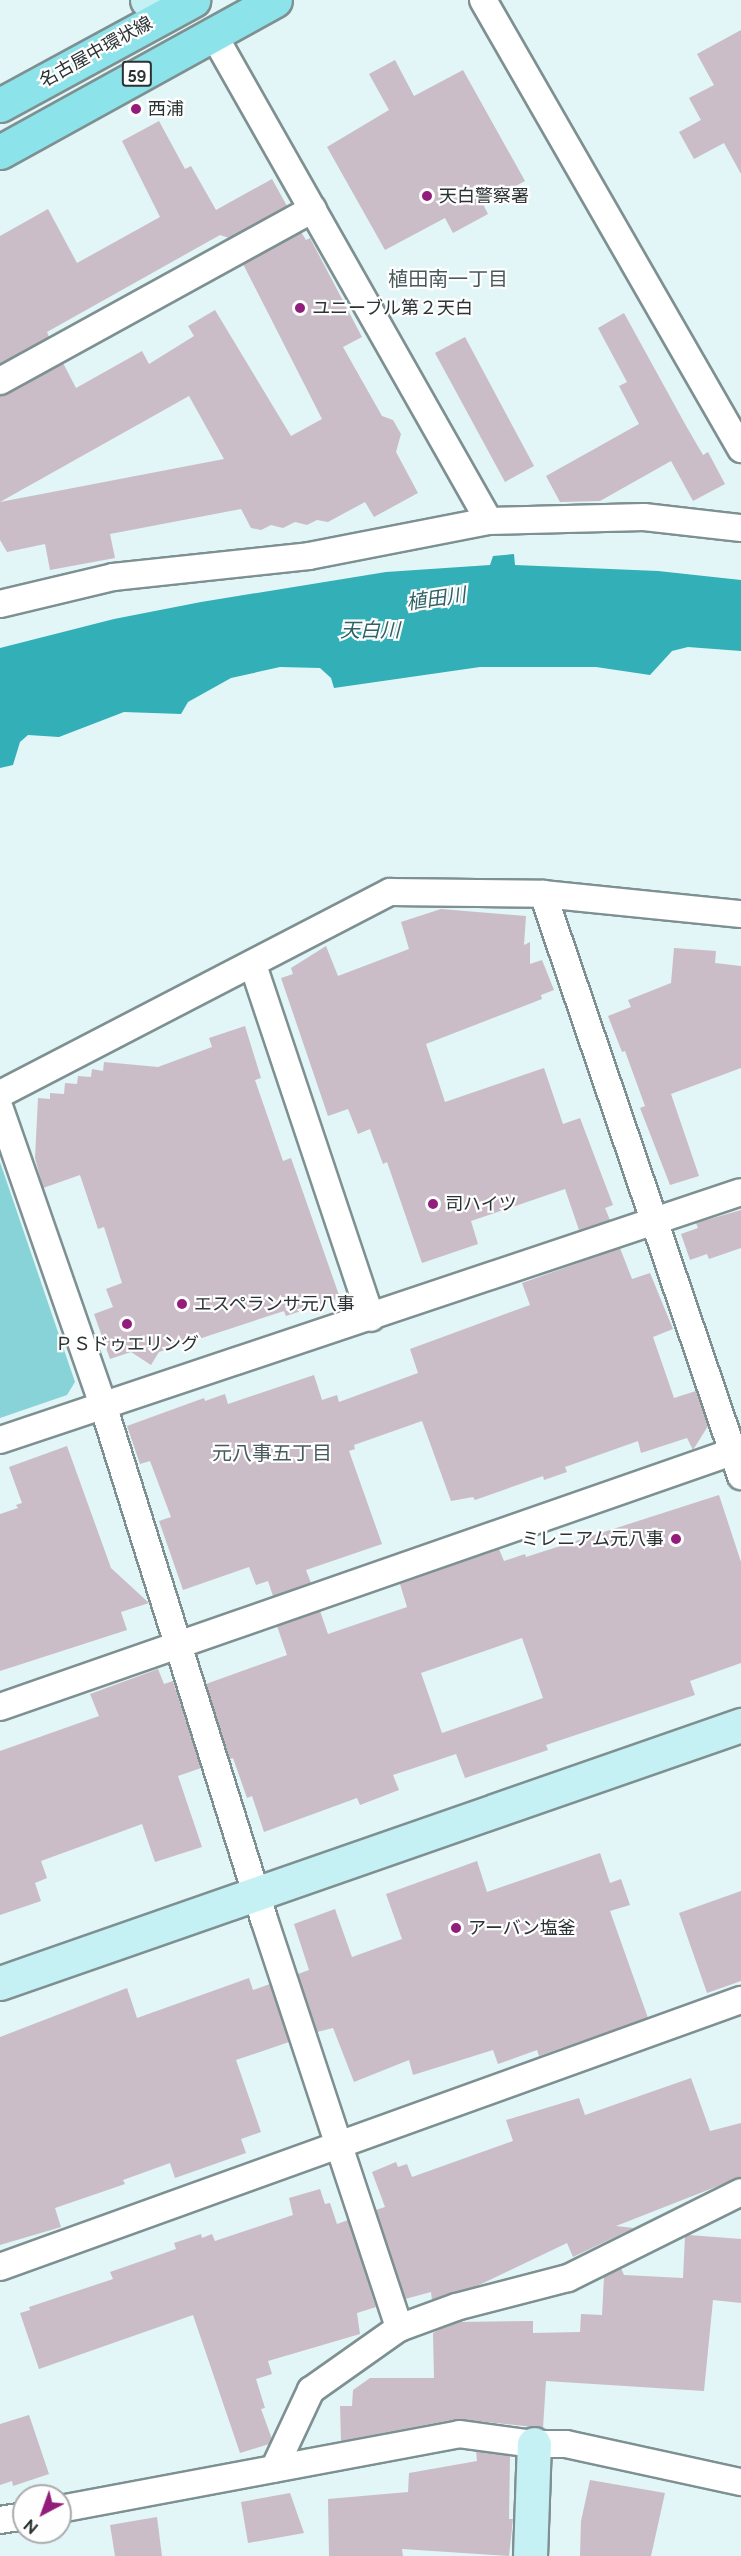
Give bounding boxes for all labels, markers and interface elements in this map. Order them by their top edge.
street label: 名古屋中環状線 [36,12,156,92]
road number: 59 [120,61,154,87]
place label: 西浦 [148,98,184,120]
marker: 西浦 [129,102,143,116]
place label: 天白警察署 [439,185,529,207]
marker: 天白警察署 [420,189,434,203]
district label: 植田南一丁目 [388,267,508,291]
place label: ユニーブル第２天白 [312,297,474,319]
marker: ユニーブル第２天白 [293,301,307,315]
water label: 植田川 [405,583,467,615]
water label: 天白川 [340,618,400,642]
place label: 司ハイツ [445,1193,517,1215]
marker: 司ハイツ [426,1197,440,1211]
place label: エスペランサ元八事 [194,1293,356,1315]
marker: エスペランサ元八事 [175,1297,189,1311]
marker: ＰＳドゥエリング [120,1317,134,1331]
place label: ＰＳドゥエリング [55,1333,199,1355]
district label: 元八事五丁目 [212,1441,332,1465]
place label: ミレニアム元八事 [520,1528,664,1550]
marker: ミレニアム元八事 [669,1532,683,1546]
place label: アーバン塩釜 [468,1917,575,1939]
marker: アーバン塩釜 [449,1921,463,1935]
north arrow [12,2484,72,2544]
text: N [20,2515,42,2538]

